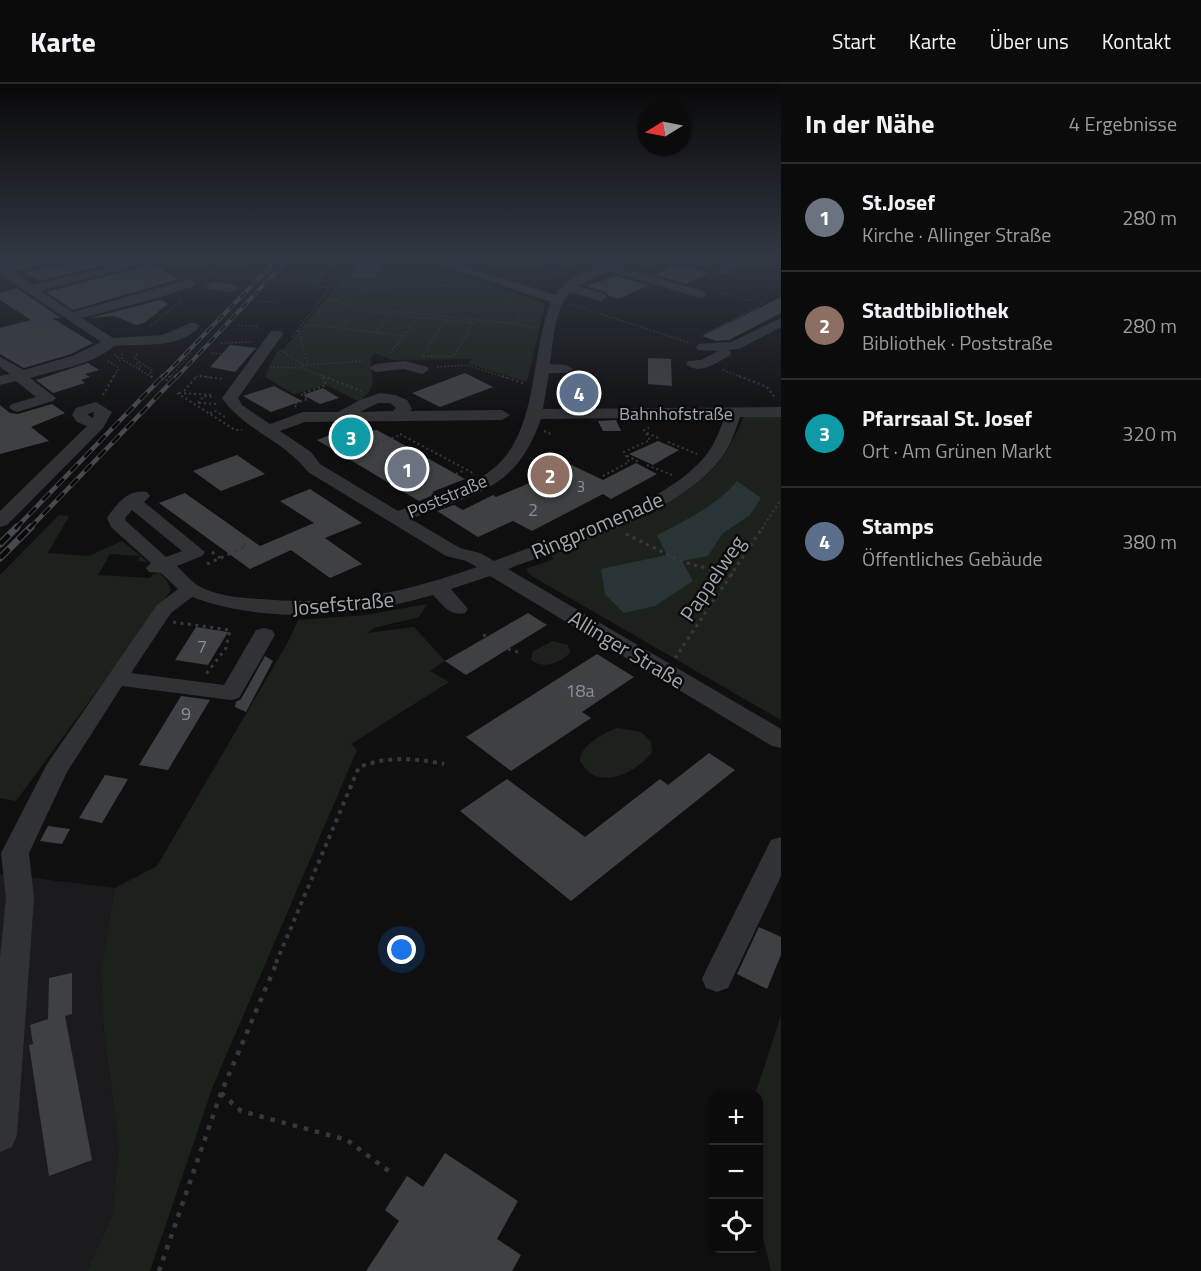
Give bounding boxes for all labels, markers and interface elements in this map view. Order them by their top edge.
text: Karte [30,20,96,63]
text: Start [832,25,876,57]
text: Karte [909,25,956,57]
text: Über uns [989,25,1069,57]
text: Kontakt [1102,25,1171,57]
north arrow [637,102,691,156]
text: In der Nähe [805,104,934,143]
text: 4 Ergebnisse [1069,108,1177,139]
text: St.Josef [862,185,935,219]
text: 1 [819,202,830,233]
text: 280 m [1122,202,1177,233]
text: Kirche · Allinger Straße [862,219,1051,250]
text: Stadtbibliothek [862,293,1009,327]
text: 2 [819,310,830,341]
text: 280 m [1122,310,1177,341]
text: Bibliothek · Poststraße [862,327,1053,358]
pin: 4 [560,370,598,416]
street label: Bahnhofstraße [619,400,733,427]
text: Pfarrsaal St. Josef [862,401,1032,435]
pin: 3 [332,414,370,460]
text: 3 [819,418,830,449]
text: 320 m [1122,418,1177,449]
text: Ort · Am Grünen Markt [862,435,1052,466]
pin: 1 [388,446,426,492]
pin: 2 [530,452,570,498]
street label: Poststraße [403,467,491,525]
house number: 3 [577,475,585,498]
street label: Ringpromenade [526,483,668,567]
house number: 2 [528,496,538,523]
text: Stamps [862,509,934,543]
text: 4 [819,526,830,557]
text: 380 m [1122,526,1177,557]
street label: Pappelweg [671,528,753,627]
text: Öffentliches Gebäude [862,543,1043,574]
street label: Josefstraße [291,583,395,623]
street label: Allinger Straße [563,602,691,696]
house number: 7 [197,633,207,660]
house number: 18a [565,677,595,704]
house number: 9 [181,700,191,727]
your location [387,935,416,964]
map controls [709,1091,763,1253]
button: + [709,1091,763,1145]
button: − [709,1145,763,1199]
button: locate [709,1199,763,1253]

